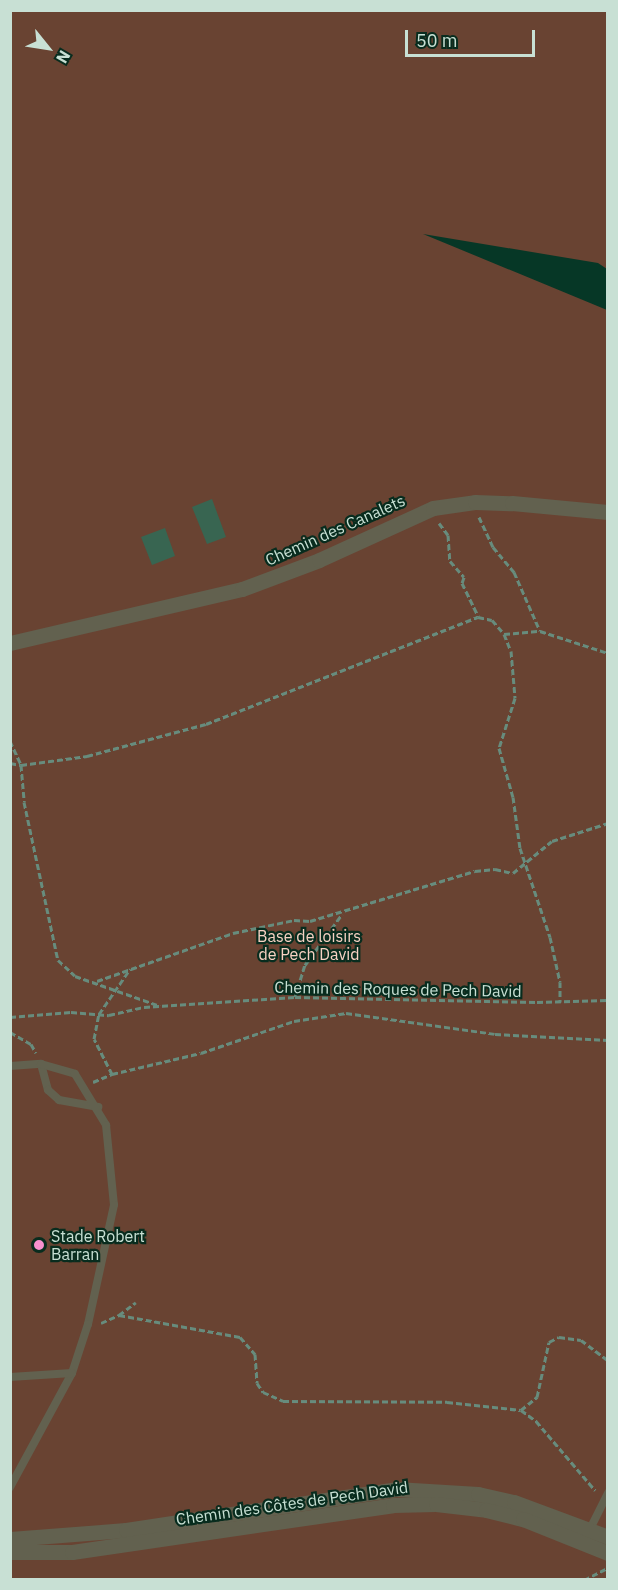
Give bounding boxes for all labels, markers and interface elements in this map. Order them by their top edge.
north arrow [18,18,78,78]
scale bar [408,18,538,56]
text: 50 m [416,29,458,52]
text: N [52,47,75,67]
street label: Chemin des Canalets [262,491,408,569]
park label: Base de loisirs de Pech David [257,926,361,964]
street label: Chemin des Roques de Pech David [274,977,522,1001]
place label: Stade Robert Barran [51,1226,145,1264]
marker: Stade Robert Barran [32,1238,46,1252]
street label: Chemin des Côtes de Pech David [175,1477,409,1529]

